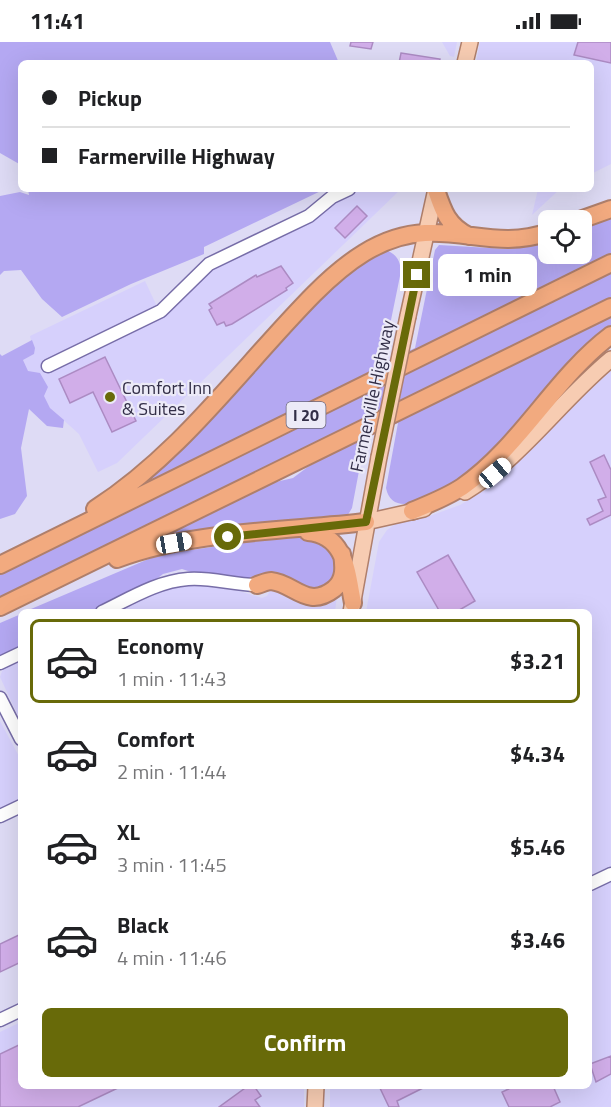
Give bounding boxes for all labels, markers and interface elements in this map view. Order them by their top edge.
text: 11:41 [30,4,85,38]
text: Pickup [78,81,142,115]
text: Farmerville Highway [78,139,275,173]
map controls [538,210,592,264]
button: locate [538,210,592,264]
callout: 1 min [438,254,537,296]
text: 1 min [463,259,512,290]
route end [403,261,430,288]
street label: Farmerville Highway [343,317,401,474]
place label: Comfort Inn & Suites [122,374,212,422]
marker: Comfort Inn & Suites [103,390,117,404]
road number: I 20 [286,402,326,428]
car [475,455,515,491]
route start [214,523,241,550]
car [155,531,193,555]
text: Economy [117,629,204,663]
icon: car [45,634,99,688]
text: $3.21 [510,644,565,678]
text: 1 min · 11:43 [117,663,227,694]
text: Comfort [117,722,195,756]
icon: car [45,727,99,781]
text: $4.34 [510,737,565,771]
text: 2 min · 11:44 [117,756,227,787]
text: XL [117,815,140,849]
icon: car [45,820,99,874]
text: $5.46 [510,830,565,864]
text: 3 min · 11:45 [117,849,227,880]
text: Black [117,908,169,942]
icon: car [45,913,99,967]
text: $3.46 [510,923,565,957]
text: 4 min · 11:46 [117,942,227,973]
button: Confirm [42,1008,568,1077]

